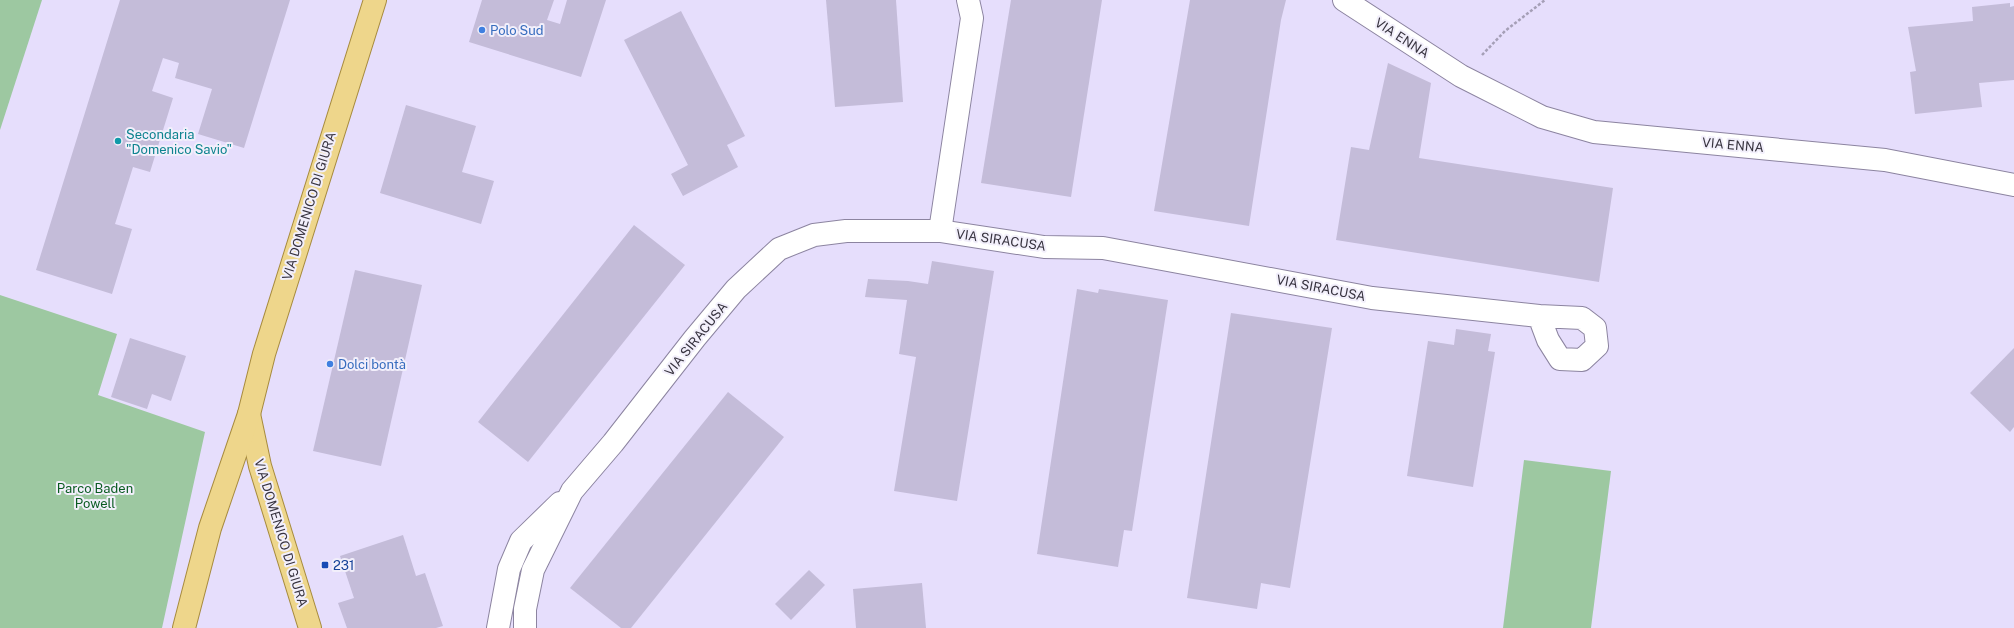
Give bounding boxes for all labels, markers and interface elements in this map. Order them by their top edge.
street label: VIA ENNA [1372,15,1432,61]
place label: Polo Sud [490,23,544,38]
marker: Polo Sud [477,25,487,35]
place label: Secondaria "Domenico Savio" [126,127,232,157]
street label: VIA DOMENICO DI GIURA [279,130,339,282]
street label: VIA ENNA [1702,135,1764,155]
marker: Secondaria "Domenico Savio" [113,136,123,146]
street label: VIA SIRACUSA [955,226,1047,254]
street label: VIA SIRACUSA [1275,272,1367,304]
street label: VIA SIRACUSA [662,299,730,379]
place label: Dolci bontà [338,357,406,372]
marker: Dolci bontà [325,359,335,369]
street label: VIA DOMENICO DI GIURA [251,457,311,609]
park label: Parco Baden Powell [57,481,133,511]
place label: 231 [333,558,354,573]
marker: 231 [320,560,330,570]

